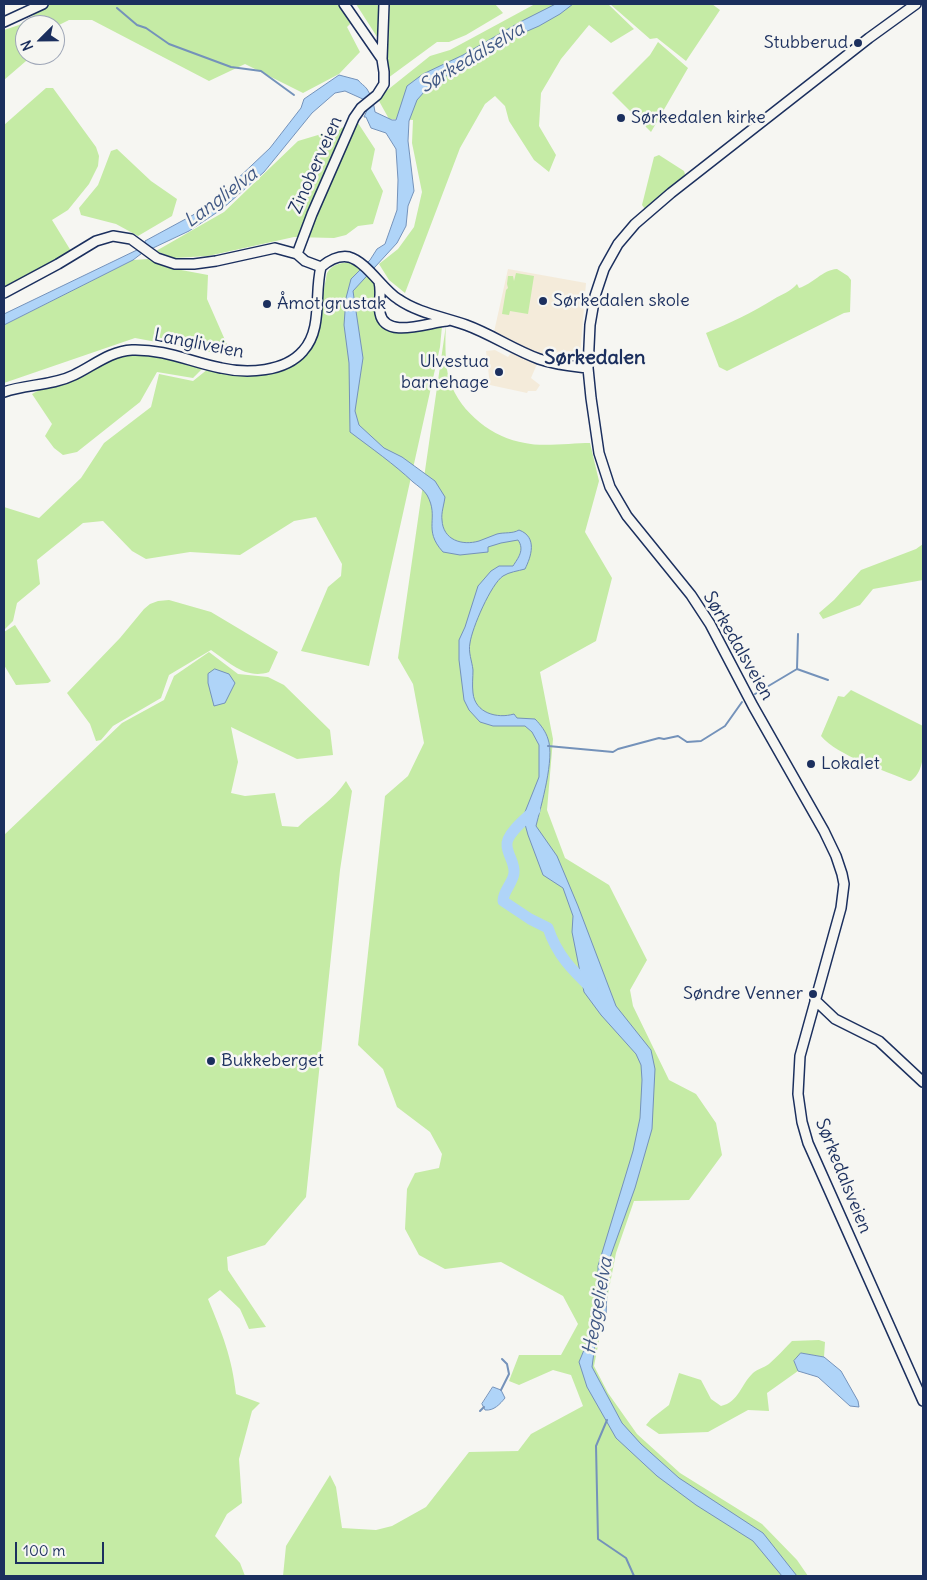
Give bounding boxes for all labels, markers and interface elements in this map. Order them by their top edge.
north arrow [15,15,65,65]
water label: Sørkedalselva [415,18,529,98]
place label: Stubberud [764,32,848,54]
text: N [17,37,37,53]
marker: Stubberud [852,37,864,49]
place label: Sørkedalen kirke [631,107,766,129]
marker: Sørkedalen kirke [615,112,627,124]
street label: Zinoberveien [285,113,347,217]
water label: Langlielva [180,163,262,233]
place label: Sørkedalen skole [553,290,690,312]
place label: Åmot grustak [277,293,386,315]
marker: Sørkedalen skole [537,295,549,307]
marker: Åmot grustak [261,298,273,310]
street label: Langliveien [152,325,246,363]
district label: Sørkedalen [544,346,646,370]
place label: Ulvestua barnehage [401,351,489,394]
marker: Ulvestua barnehage [493,366,505,378]
street label: Sørkedalsveien [698,588,778,704]
place label: Lokalet [821,753,880,775]
marker: Lokalet [805,758,817,770]
place label: Søndre Venner [683,983,803,1005]
marker: Søndre Venner [807,988,819,1000]
place label: Bukkeberget [221,1050,324,1072]
marker: Bukkeberget [205,1055,217,1067]
street label: Sørkedalsveien [810,1115,876,1237]
water label: Heggelielva [578,1256,618,1356]
scale bar [18,1532,106,1564]
text: 100 m [23,1541,65,1560]

